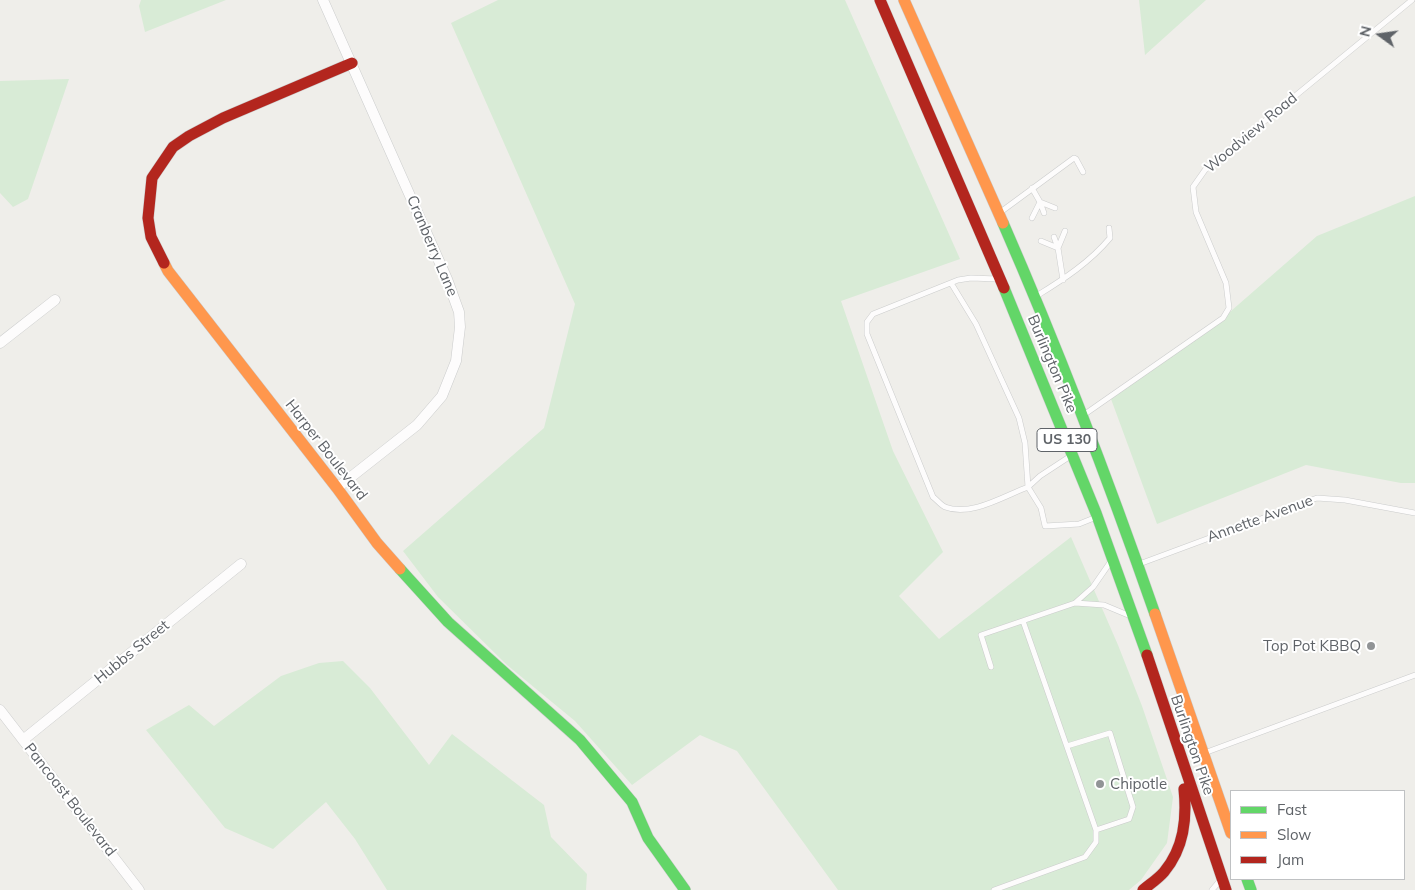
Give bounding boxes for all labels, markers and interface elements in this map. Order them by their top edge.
north arrow [1355,10,1405,60]
text: N [1355,24,1375,39]
street label: Woodview Road [1201,89,1301,177]
street label: Cranberry Lane [403,193,461,299]
street label: Burlington Pike [1023,312,1081,416]
street label: Harper Boulevard [281,396,371,504]
road number: US 130 [1037,428,1097,452]
street label: Annette Avenue [1205,492,1315,546]
street label: Hubbs Street [91,616,173,688]
place label: Top Pot KBBQ [1263,637,1361,655]
marker: Top Pot KBBQ [1365,640,1377,652]
street label: Burlington Pike [1166,693,1218,797]
street label: Pancoast Boulevard [20,740,120,860]
place label: Chipotle [1110,775,1167,793]
marker: Chipotle [1094,778,1106,790]
legend [1230,790,1405,880]
text: Fast [1277,800,1307,819]
text: Slow [1277,825,1311,844]
text: Jam [1277,850,1304,869]

